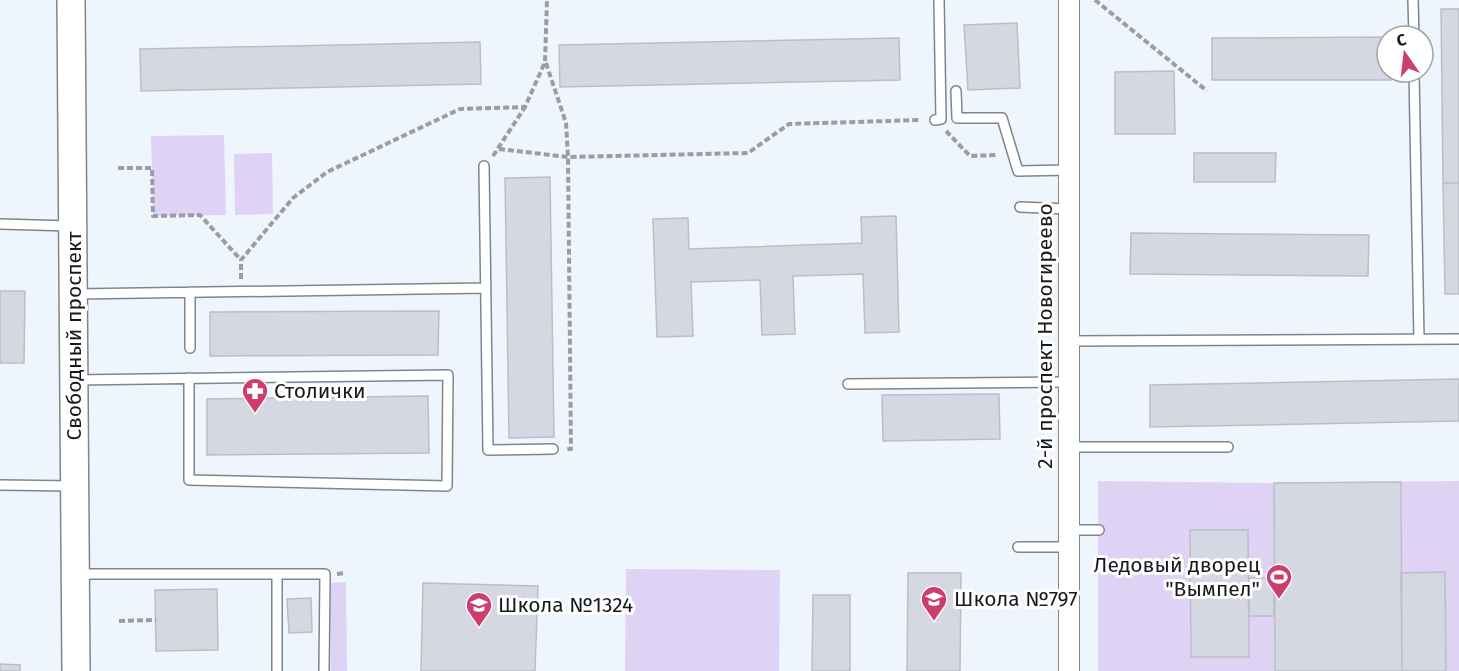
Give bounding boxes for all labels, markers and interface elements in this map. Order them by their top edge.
north arrow [1375,24,1435,84]
text: С [1395,29,1409,50]
street label: 2-й проспект Новогиреево [1032,203,1058,469]
street label: Свободный проспект [61,231,87,440]
pharmacy icon: Столички [240,376,270,414]
place label: Столички [274,378,366,404]
place label: Ледовый дворец "Вымпел" [1094,552,1260,602]
sports icon: Ледовый дворец "Вымпел" [1264,562,1294,600]
school or university icon: Школа №797 [919,584,949,622]
place label: Школа №797 [954,586,1078,612]
school or university icon: Школа №1324 [464,590,494,628]
place label: Школа №1324 [498,592,633,618]

